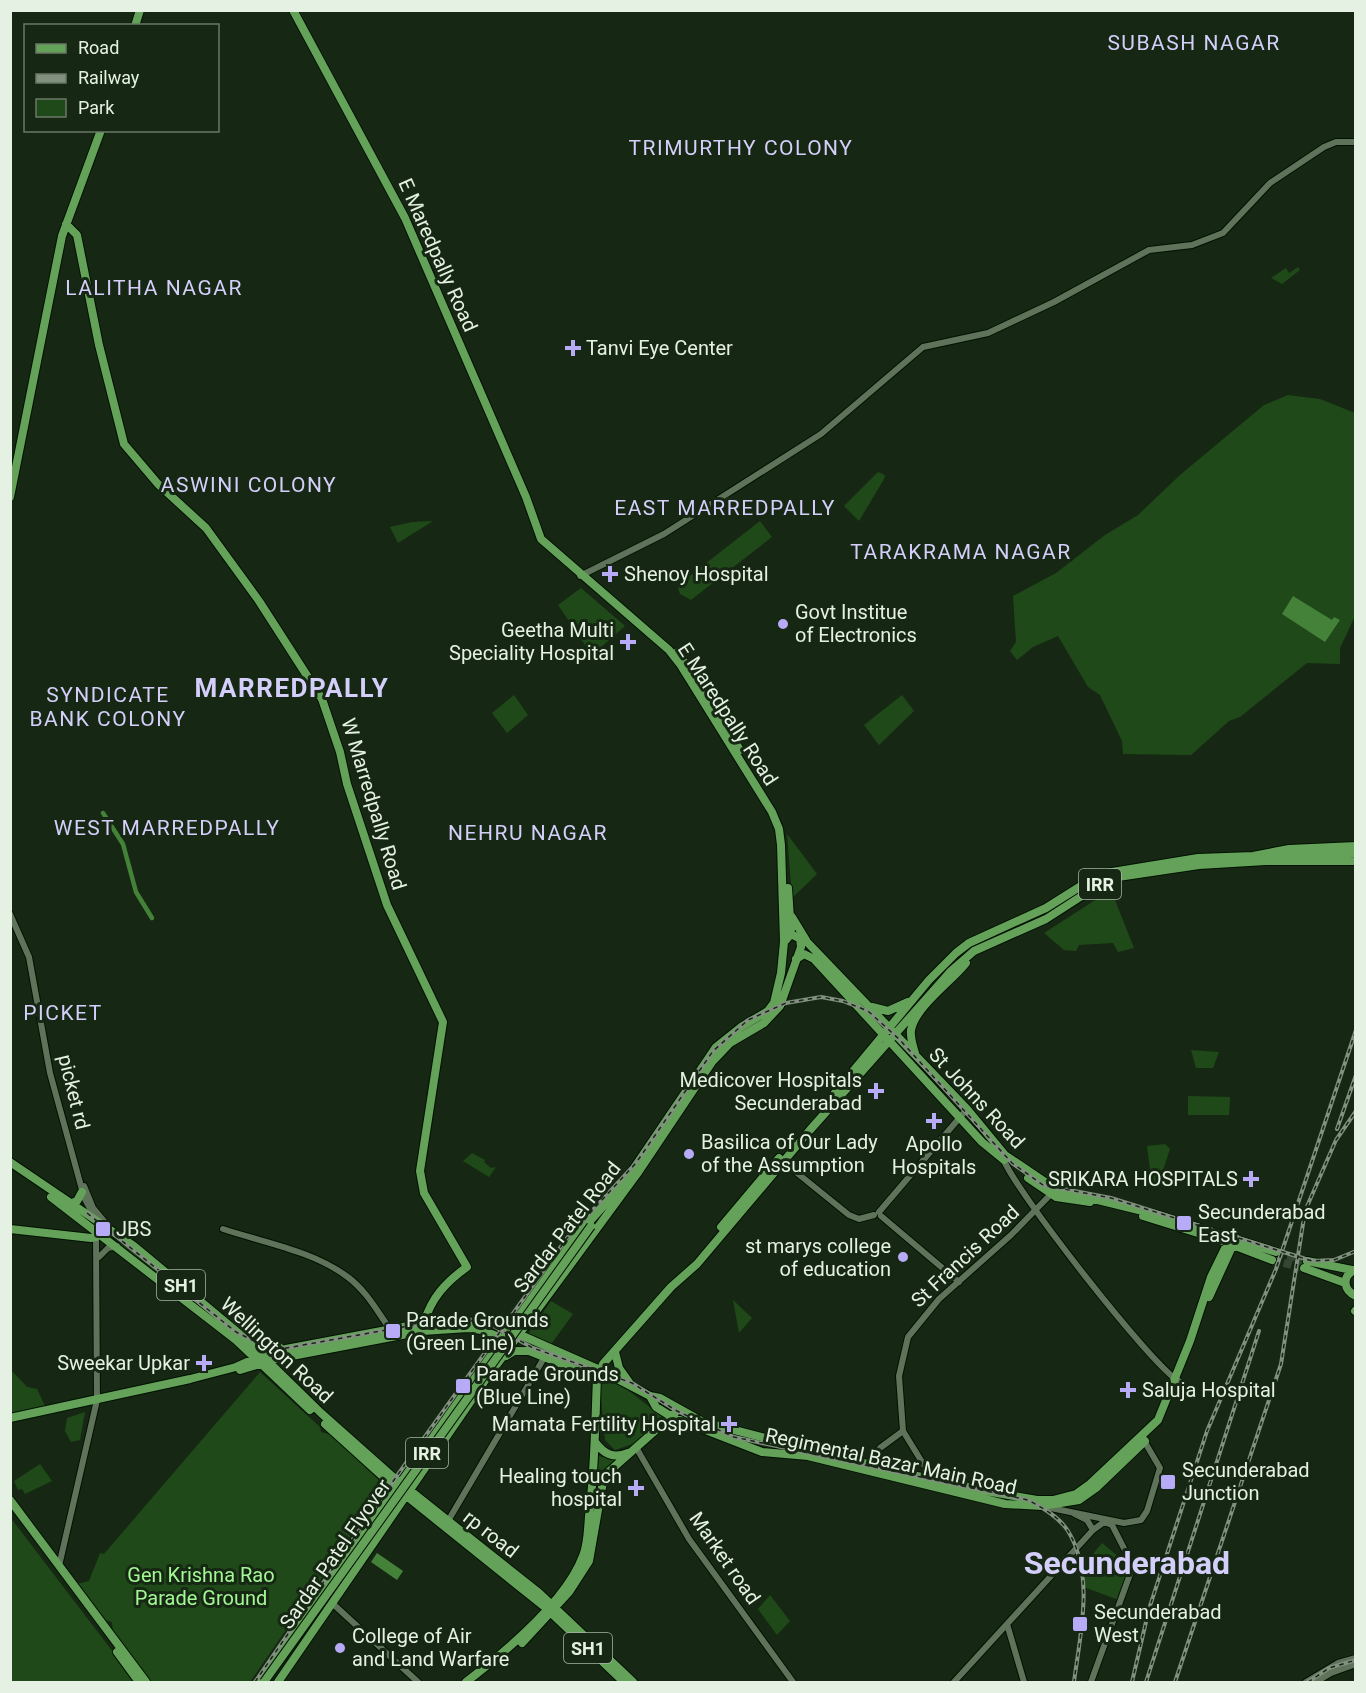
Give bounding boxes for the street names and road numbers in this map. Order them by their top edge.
street label: E Maredpally Road [393,175,483,335]
street label: E Maredpally Road [673,638,783,790]
street label: W Marredpally Road [336,715,412,893]
road number: IRR [1079,869,1121,899]
street label: St Johns Road [924,1043,1030,1153]
street label: picket rd [53,1052,95,1132]
street label: Sardar Patel Road [508,1157,626,1297]
street label: St Francis Road [906,1200,1024,1312]
road number: SH1 [157,1270,205,1300]
street label: Wellington Road [216,1292,338,1408]
street label: Regimental Bazar Main Road [763,1423,1019,1499]
road number: IRR [406,1438,448,1468]
street label: Sardar Patel Flyover [274,1474,396,1633]
street label: rp road [459,1505,523,1563]
street label: Market road [684,1507,766,1609]
road number: SH1 [564,1633,612,1663]

